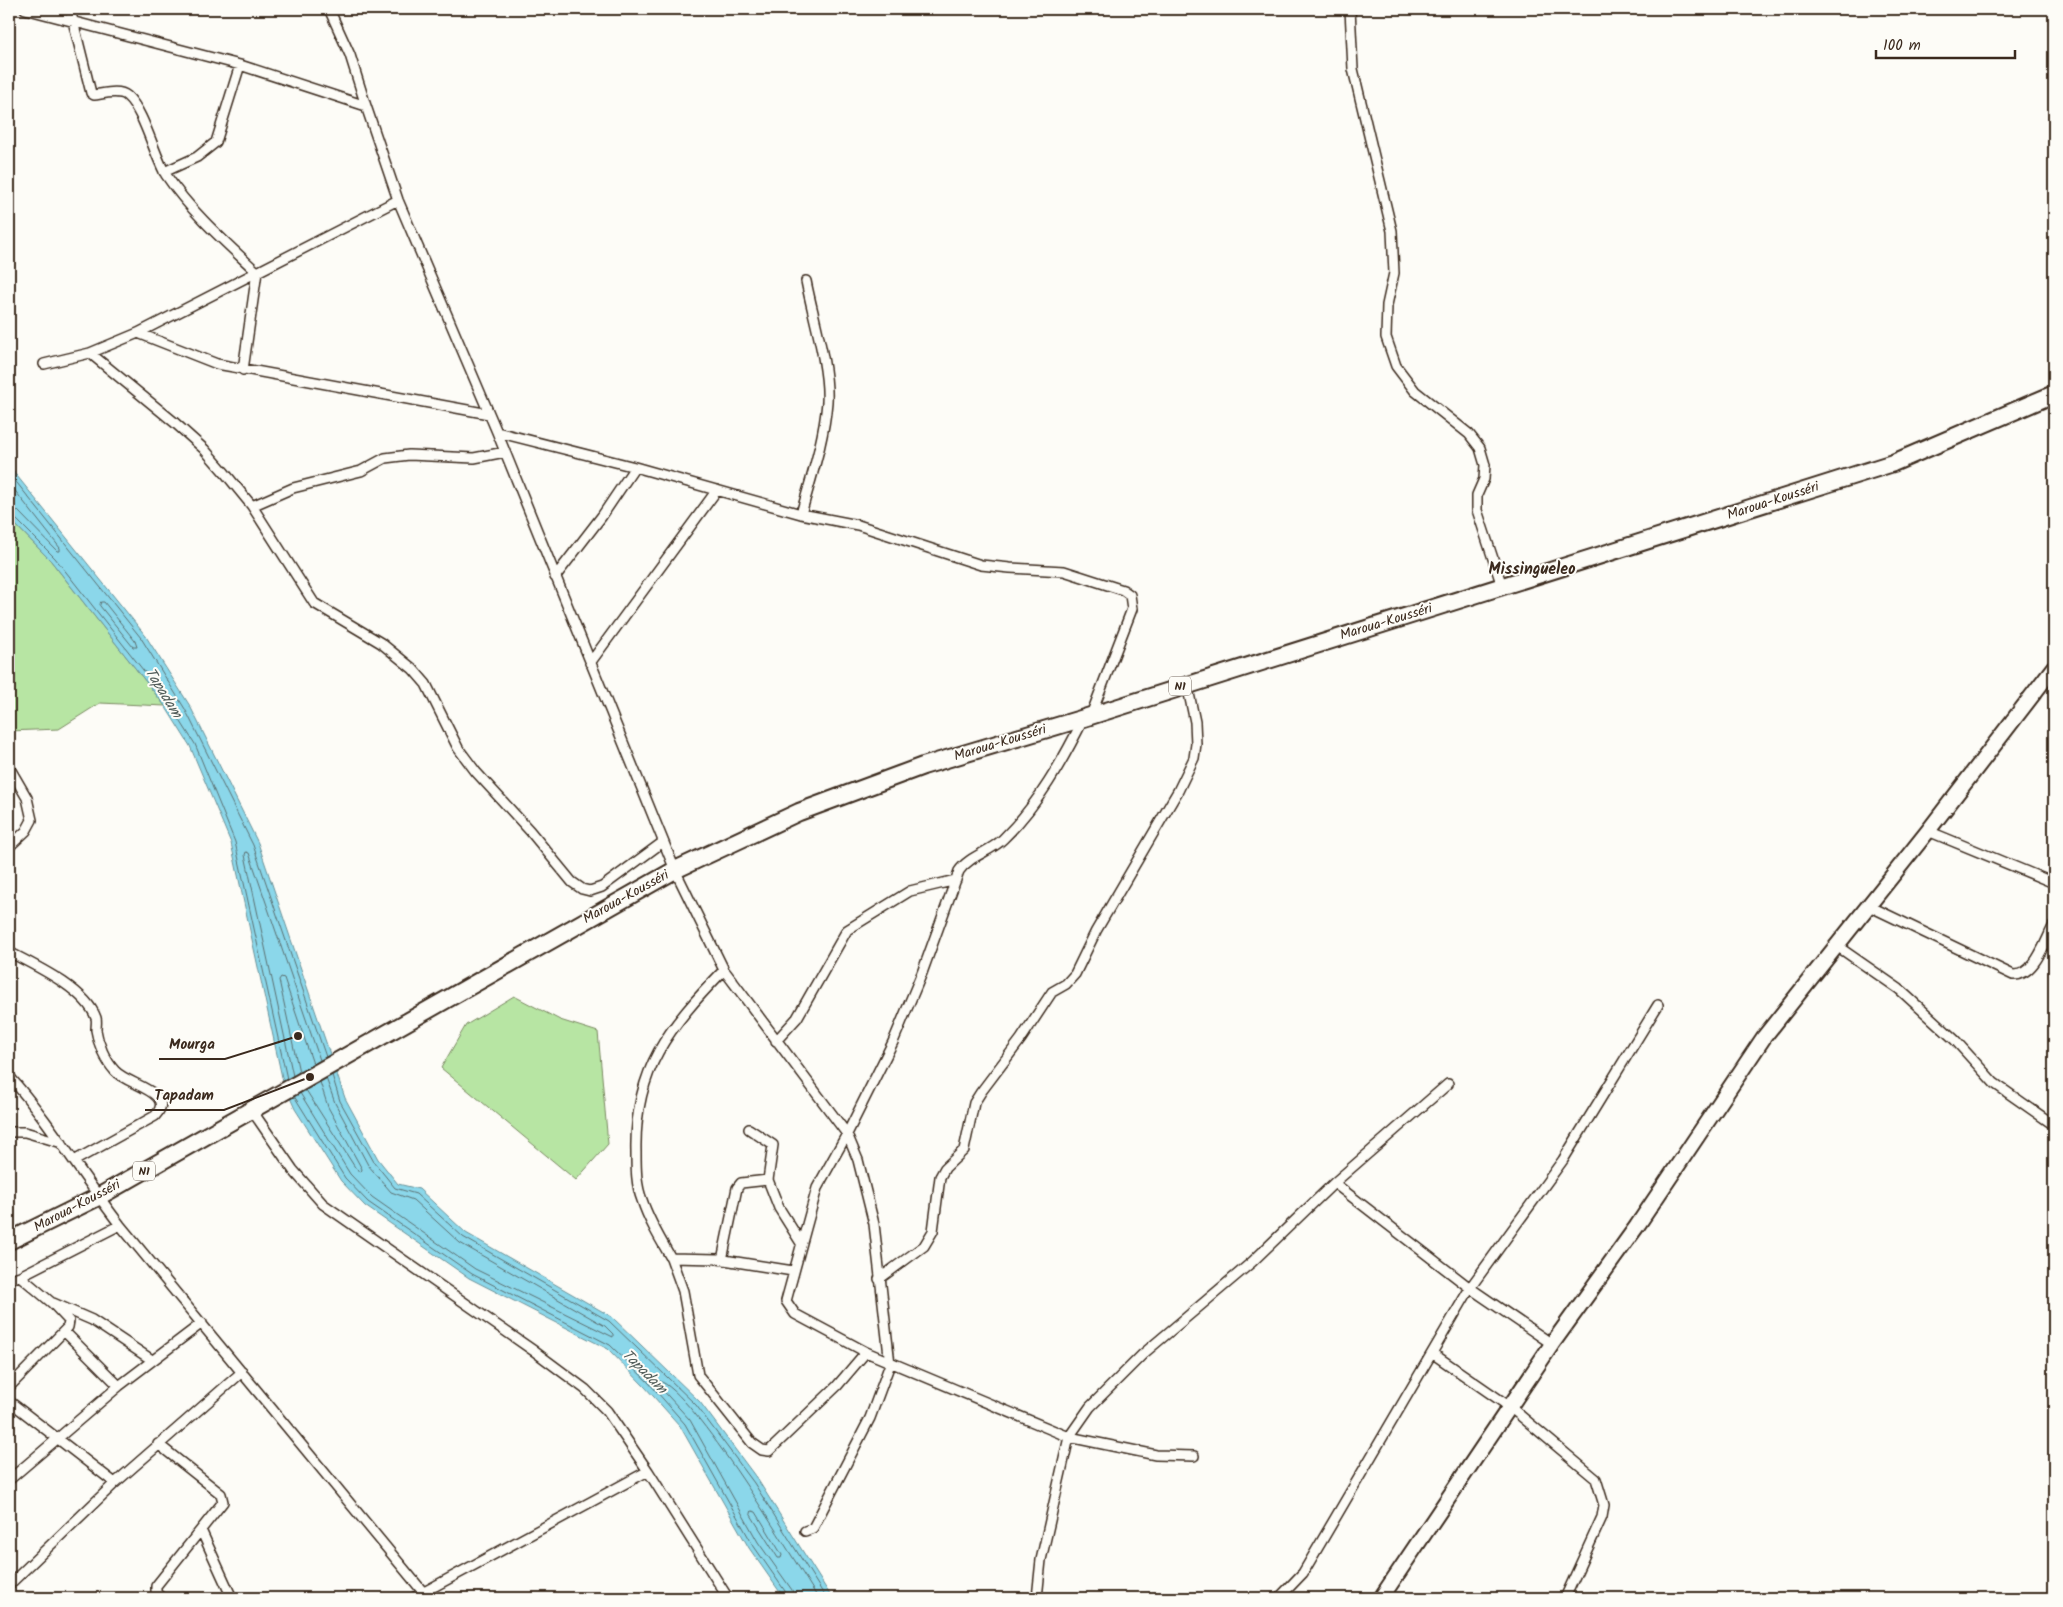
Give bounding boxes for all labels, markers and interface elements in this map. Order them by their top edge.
scale bar [1876,28,2014,60]
text: 100 m [1883,34,1921,58]
street label: Maroua-Kousséri [1724,476,1823,526]
district label: Missingueleo [1489,557,1575,582]
street label: Maroua-Kousséri [1337,597,1436,647]
water label: Tapadam [138,663,189,724]
road number: N1 [1169,676,1191,696]
street label: Maroua-Kousséri [951,718,1050,768]
street label: Maroua-Kousséri [579,864,674,930]
callout: Mourga [159,1029,225,1059]
text: Mourga [169,1033,215,1057]
callout: Tapadam [145,1080,224,1110]
text: Tapadam [154,1084,214,1108]
road number: N1 [133,1162,155,1180]
street label: Maroua-Kousséri [30,1174,125,1238]
water label: Tapadam [616,1344,673,1401]

